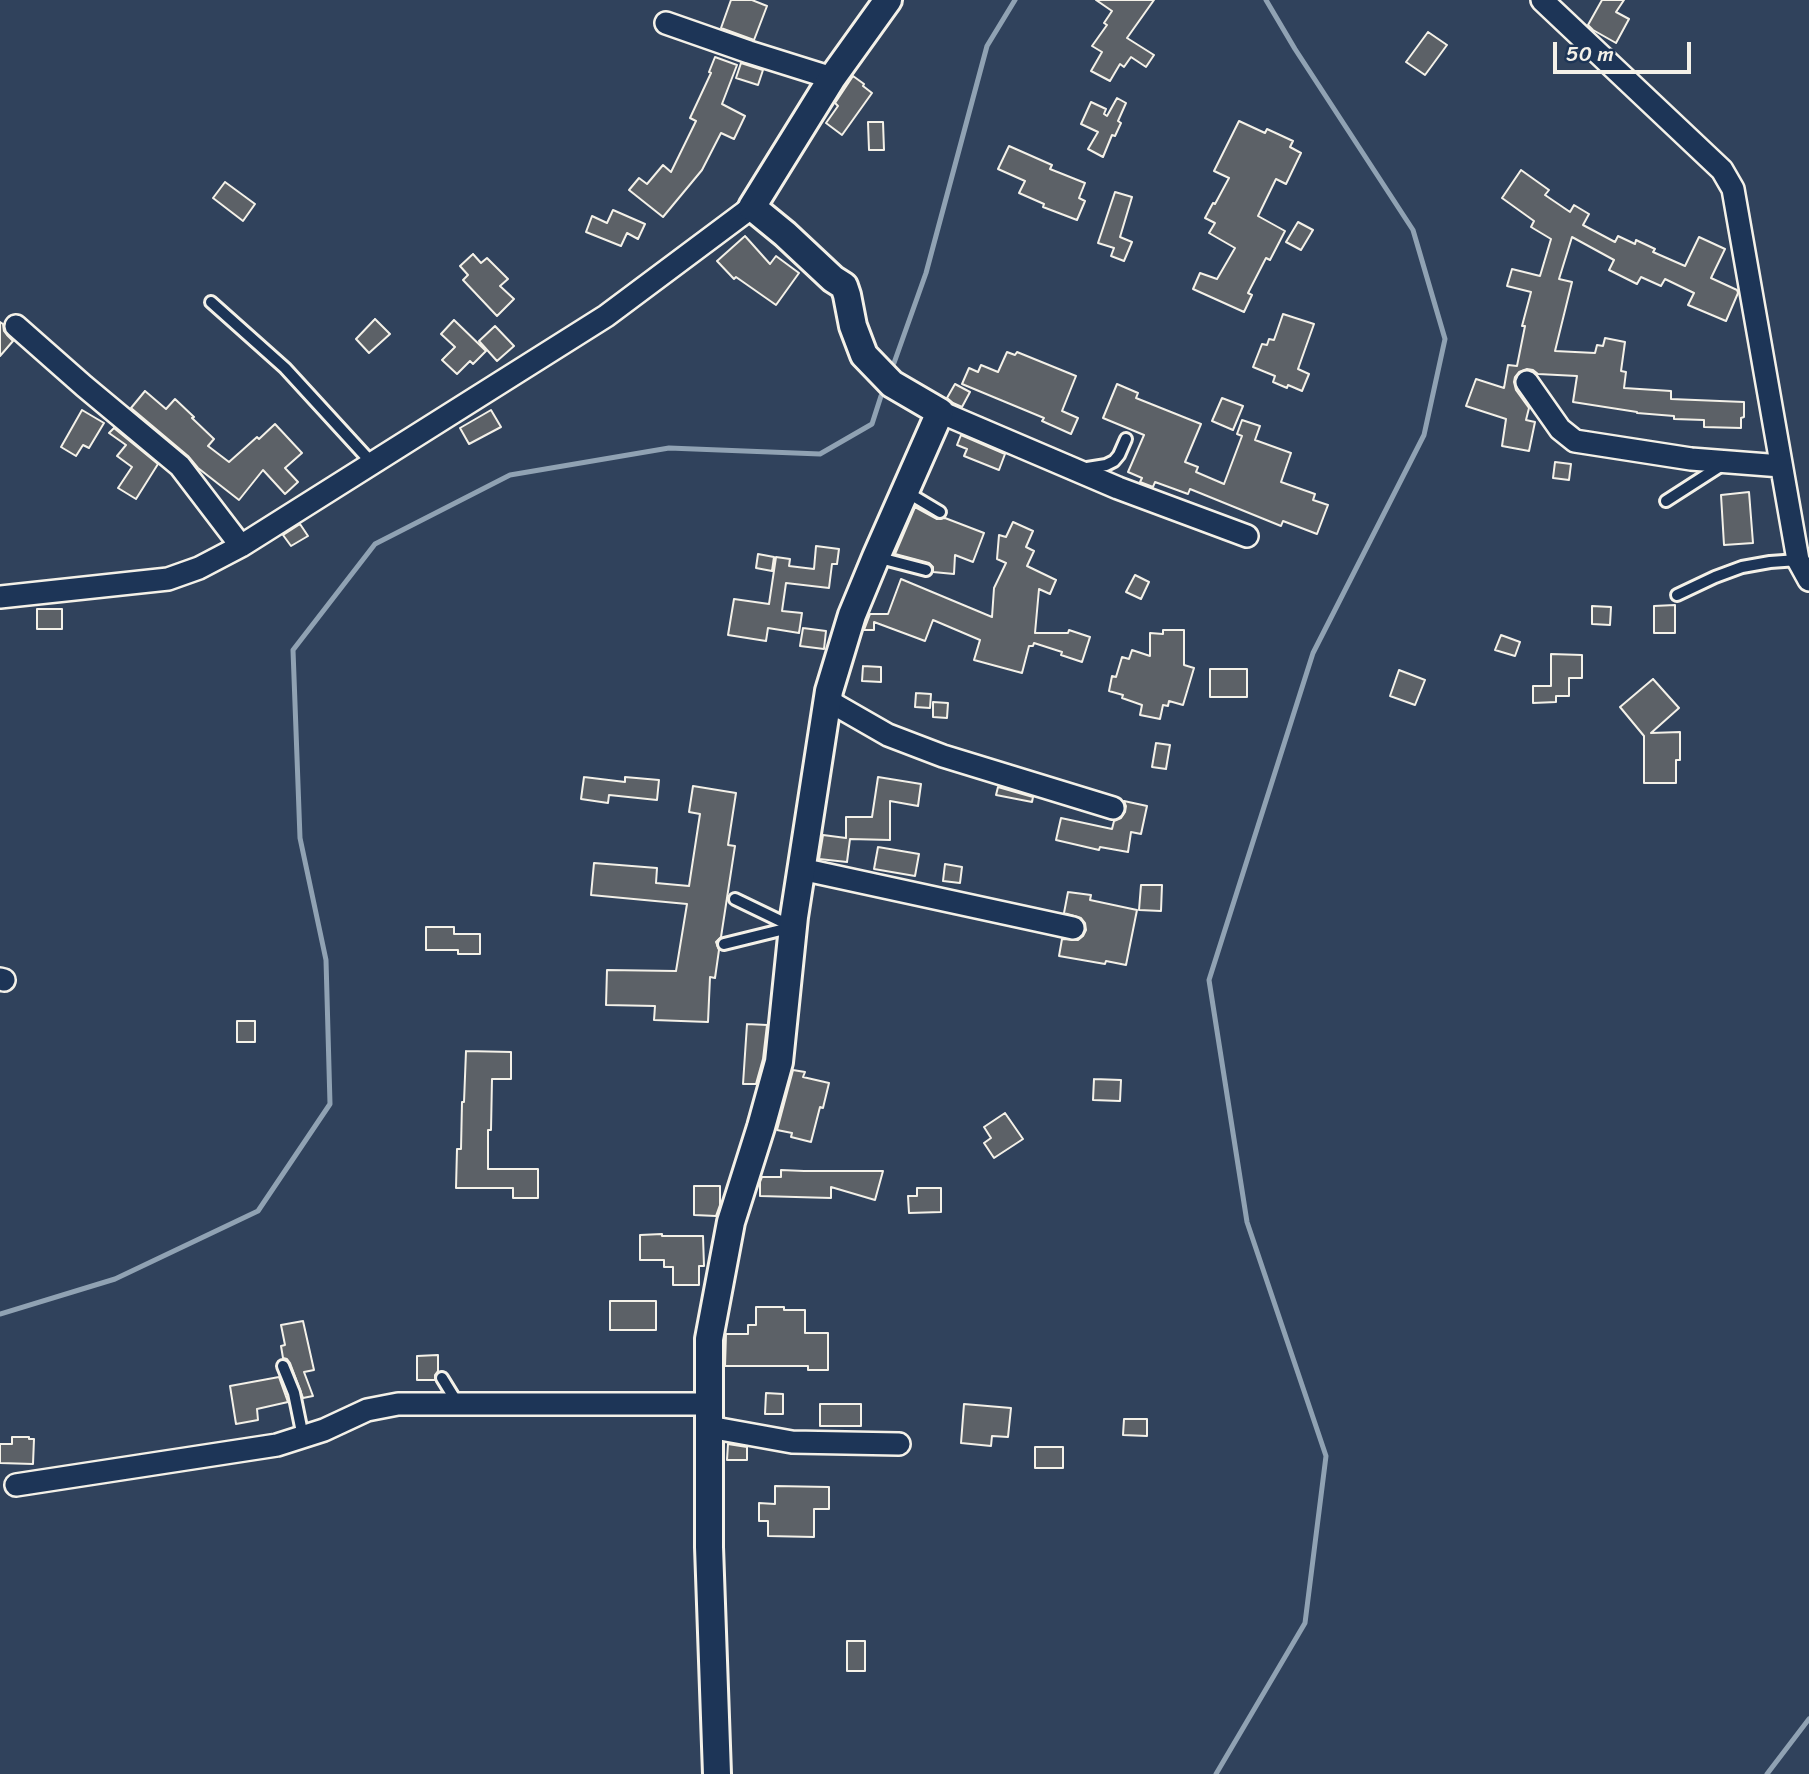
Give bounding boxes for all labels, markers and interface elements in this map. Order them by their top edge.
scale bar [1557,28,1695,72]
text: 50 m [1566,35,1614,73]

